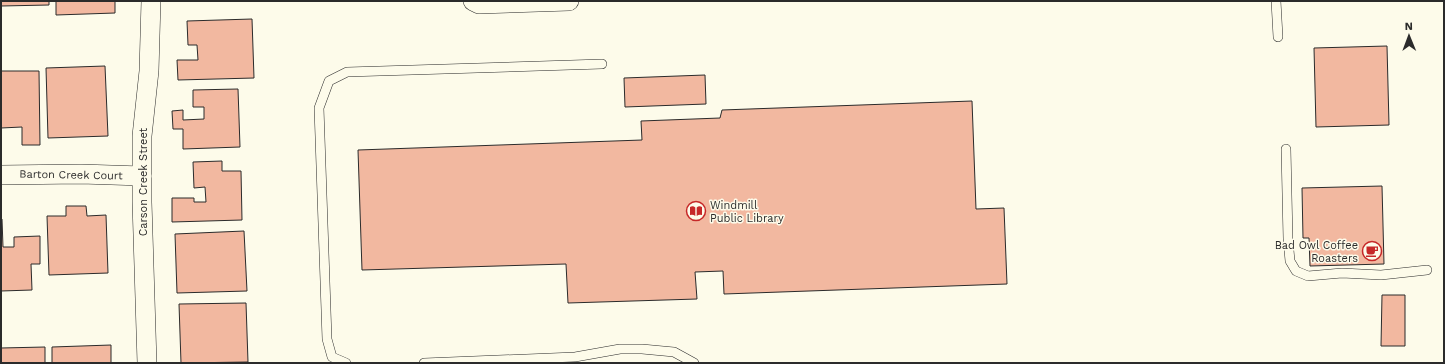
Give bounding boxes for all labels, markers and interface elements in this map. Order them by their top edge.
north arrow [1389,16,1429,56]
text: N [1405,20,1413,33]
street label: Carson Creek Street [137,127,150,236]
street label: Barton Creek Court [19,168,123,182]
place label: Windmill Public Library [710,199,784,225]
library icon: Windmill Public Library [685,200,707,222]
place label: Bad Owl Coffee Roasters [1275,239,1358,265]
cafe icon: Bad Owl Coffee Roasters [1361,240,1383,262]

